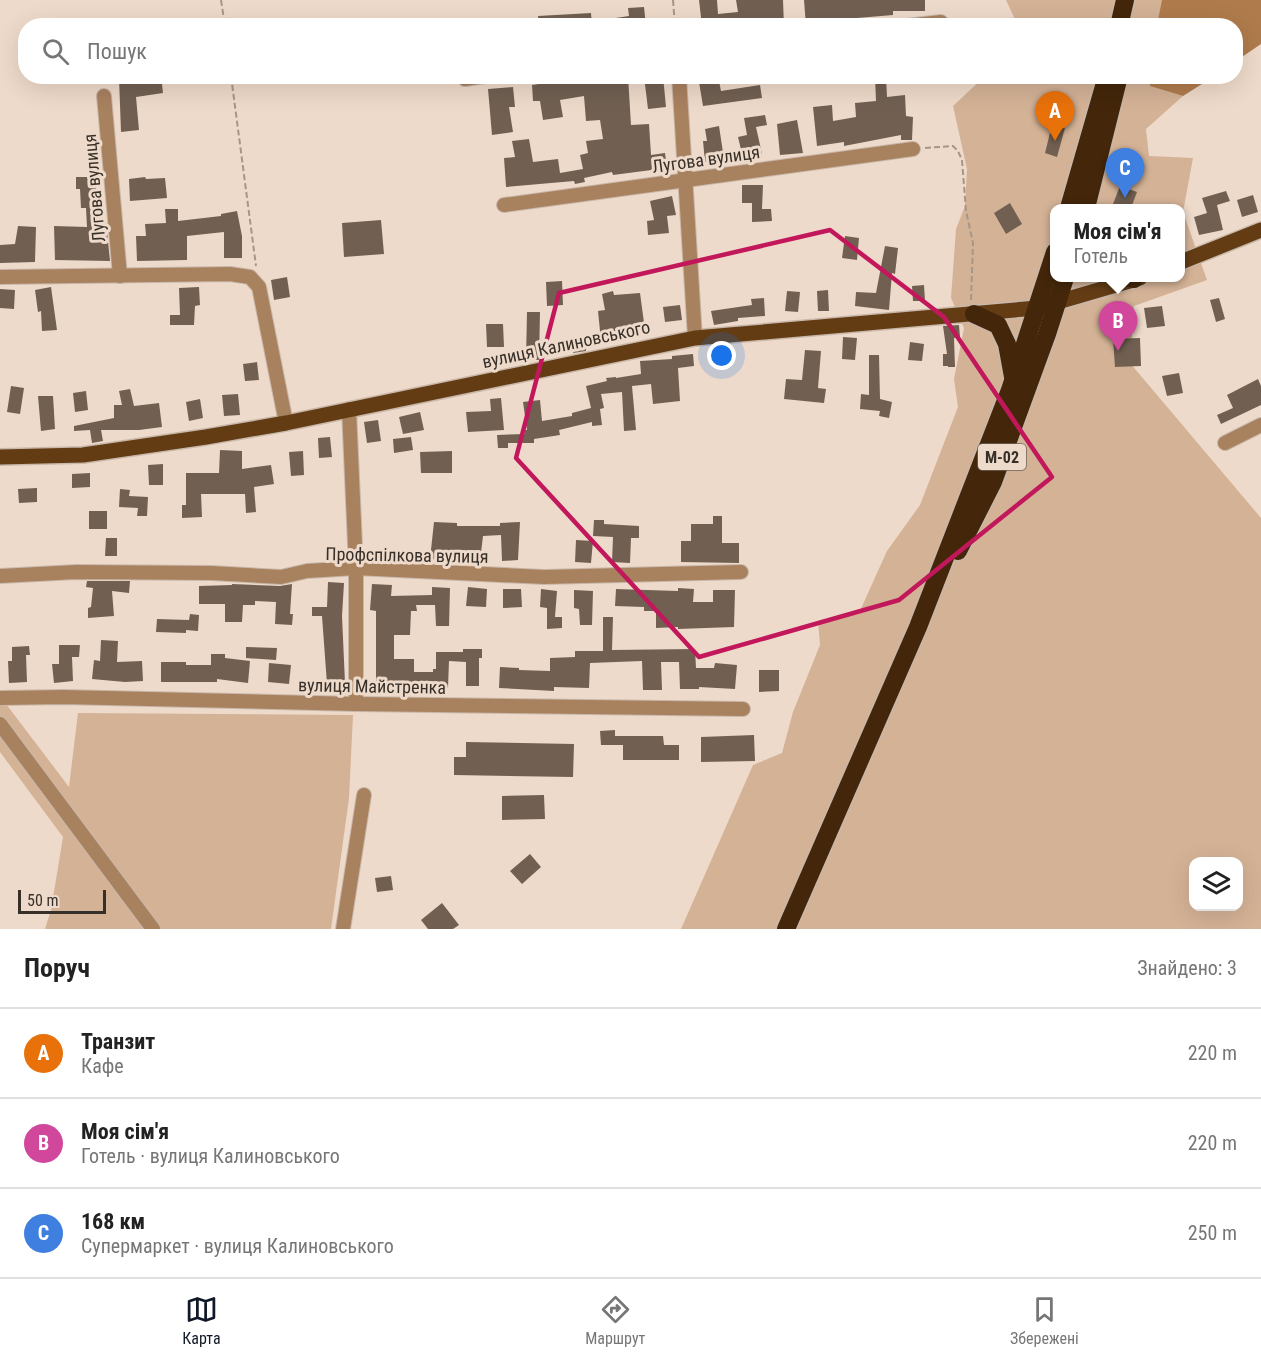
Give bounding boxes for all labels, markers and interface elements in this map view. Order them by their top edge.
search box [18,18,1243,84]
icon: search [39,35,72,68]
text: Пошук [87,39,147,64]
pin: A [1036,92,1074,141]
street label: Лугова вулиця [79,133,109,243]
street label: Лугова вулиця [651,141,761,177]
pin: C [1106,148,1144,198]
popup [1050,204,1185,282]
text: Моя сім'я [1073,219,1162,244]
text: Готель [1073,244,1128,268]
pin: B [1098,302,1138,351]
street label: вулиця Калиновського [480,316,652,372]
your location [707,341,736,370]
road number: М-02 [978,444,1026,470]
street label: Профспілкова вулиця [325,543,489,567]
street label: вулиця Майстренка [298,674,446,698]
map controls [1189,857,1243,911]
button: layers [1189,857,1243,911]
scale bar [18,887,106,914]
text: 50 m [27,891,59,910]
text: Поруч [24,953,90,983]
text: Знайдено: 3 [1137,956,1237,980]
text: Транзит [81,1029,155,1054]
text: A [38,1041,49,1065]
text: 220 m [1188,1041,1237,1065]
text: Кафе [81,1054,124,1078]
text: Моя сім'я [81,1119,169,1144]
text: B [38,1131,49,1155]
text: 220 m [1188,1131,1237,1155]
text: Готель · вулиця Калиновського [81,1144,340,1168]
text: 168 км [81,1209,145,1234]
text: C [38,1221,49,1245]
text: 250 m [1188,1221,1237,1245]
text: Супермаркет · вулиця Калиновського [81,1234,394,1258]
tab: Карта [182,1293,221,1348]
tab: Маршрут [585,1293,645,1348]
tab: Збережені [1010,1293,1079,1348]

